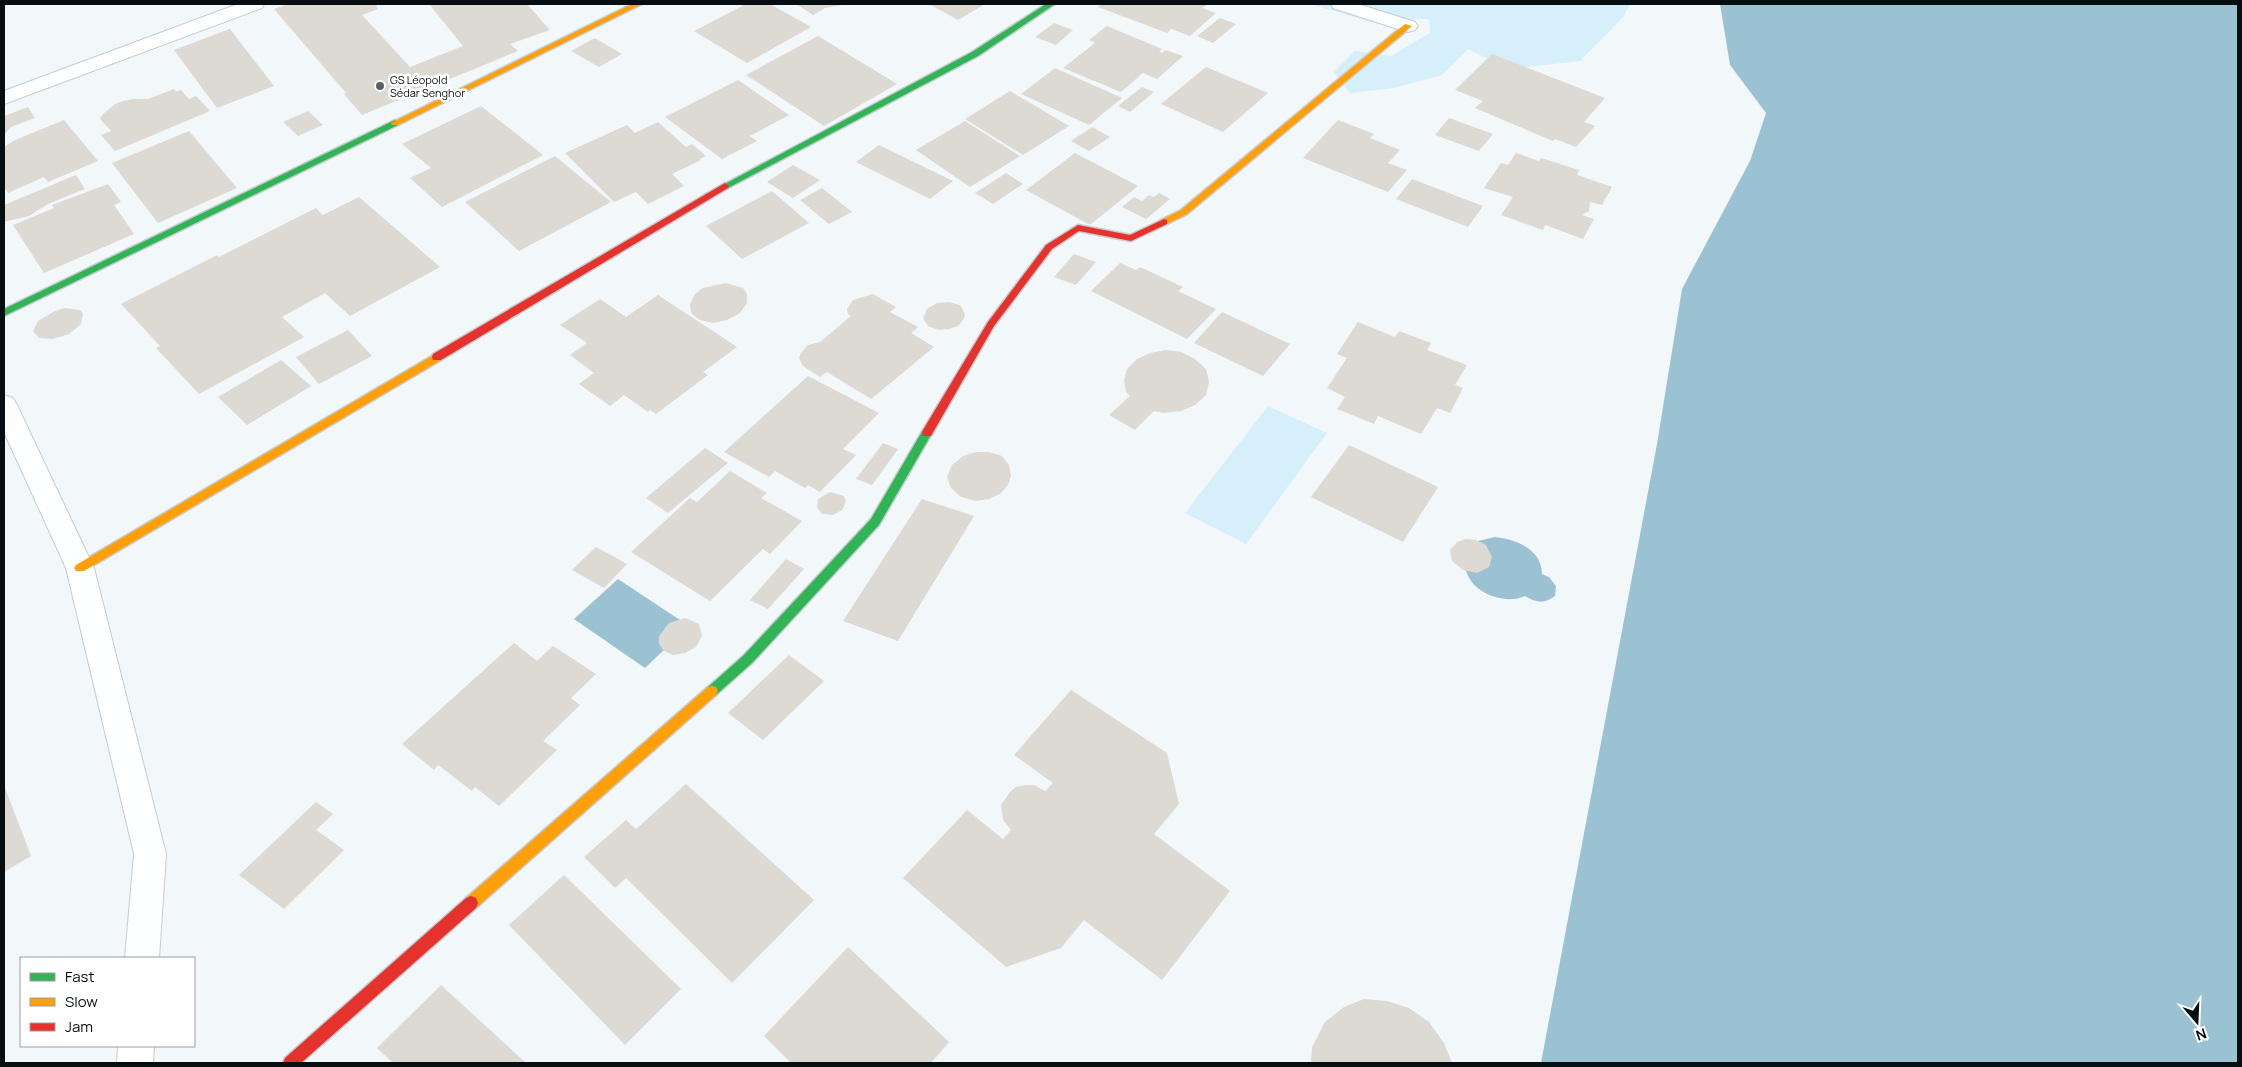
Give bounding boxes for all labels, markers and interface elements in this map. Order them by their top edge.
place label: GS Léopold Sédar Senghor [390,72,465,100]
marker: GS Léopold Sédar Senghor [374,80,386,92]
legend [20,957,195,1047]
text: Fast [65,966,94,987]
text: Slow [65,991,98,1012]
north arrow [2172,997,2222,1047]
text: Jam [65,1016,93,1037]
text: N [2194,1024,2209,1045]

